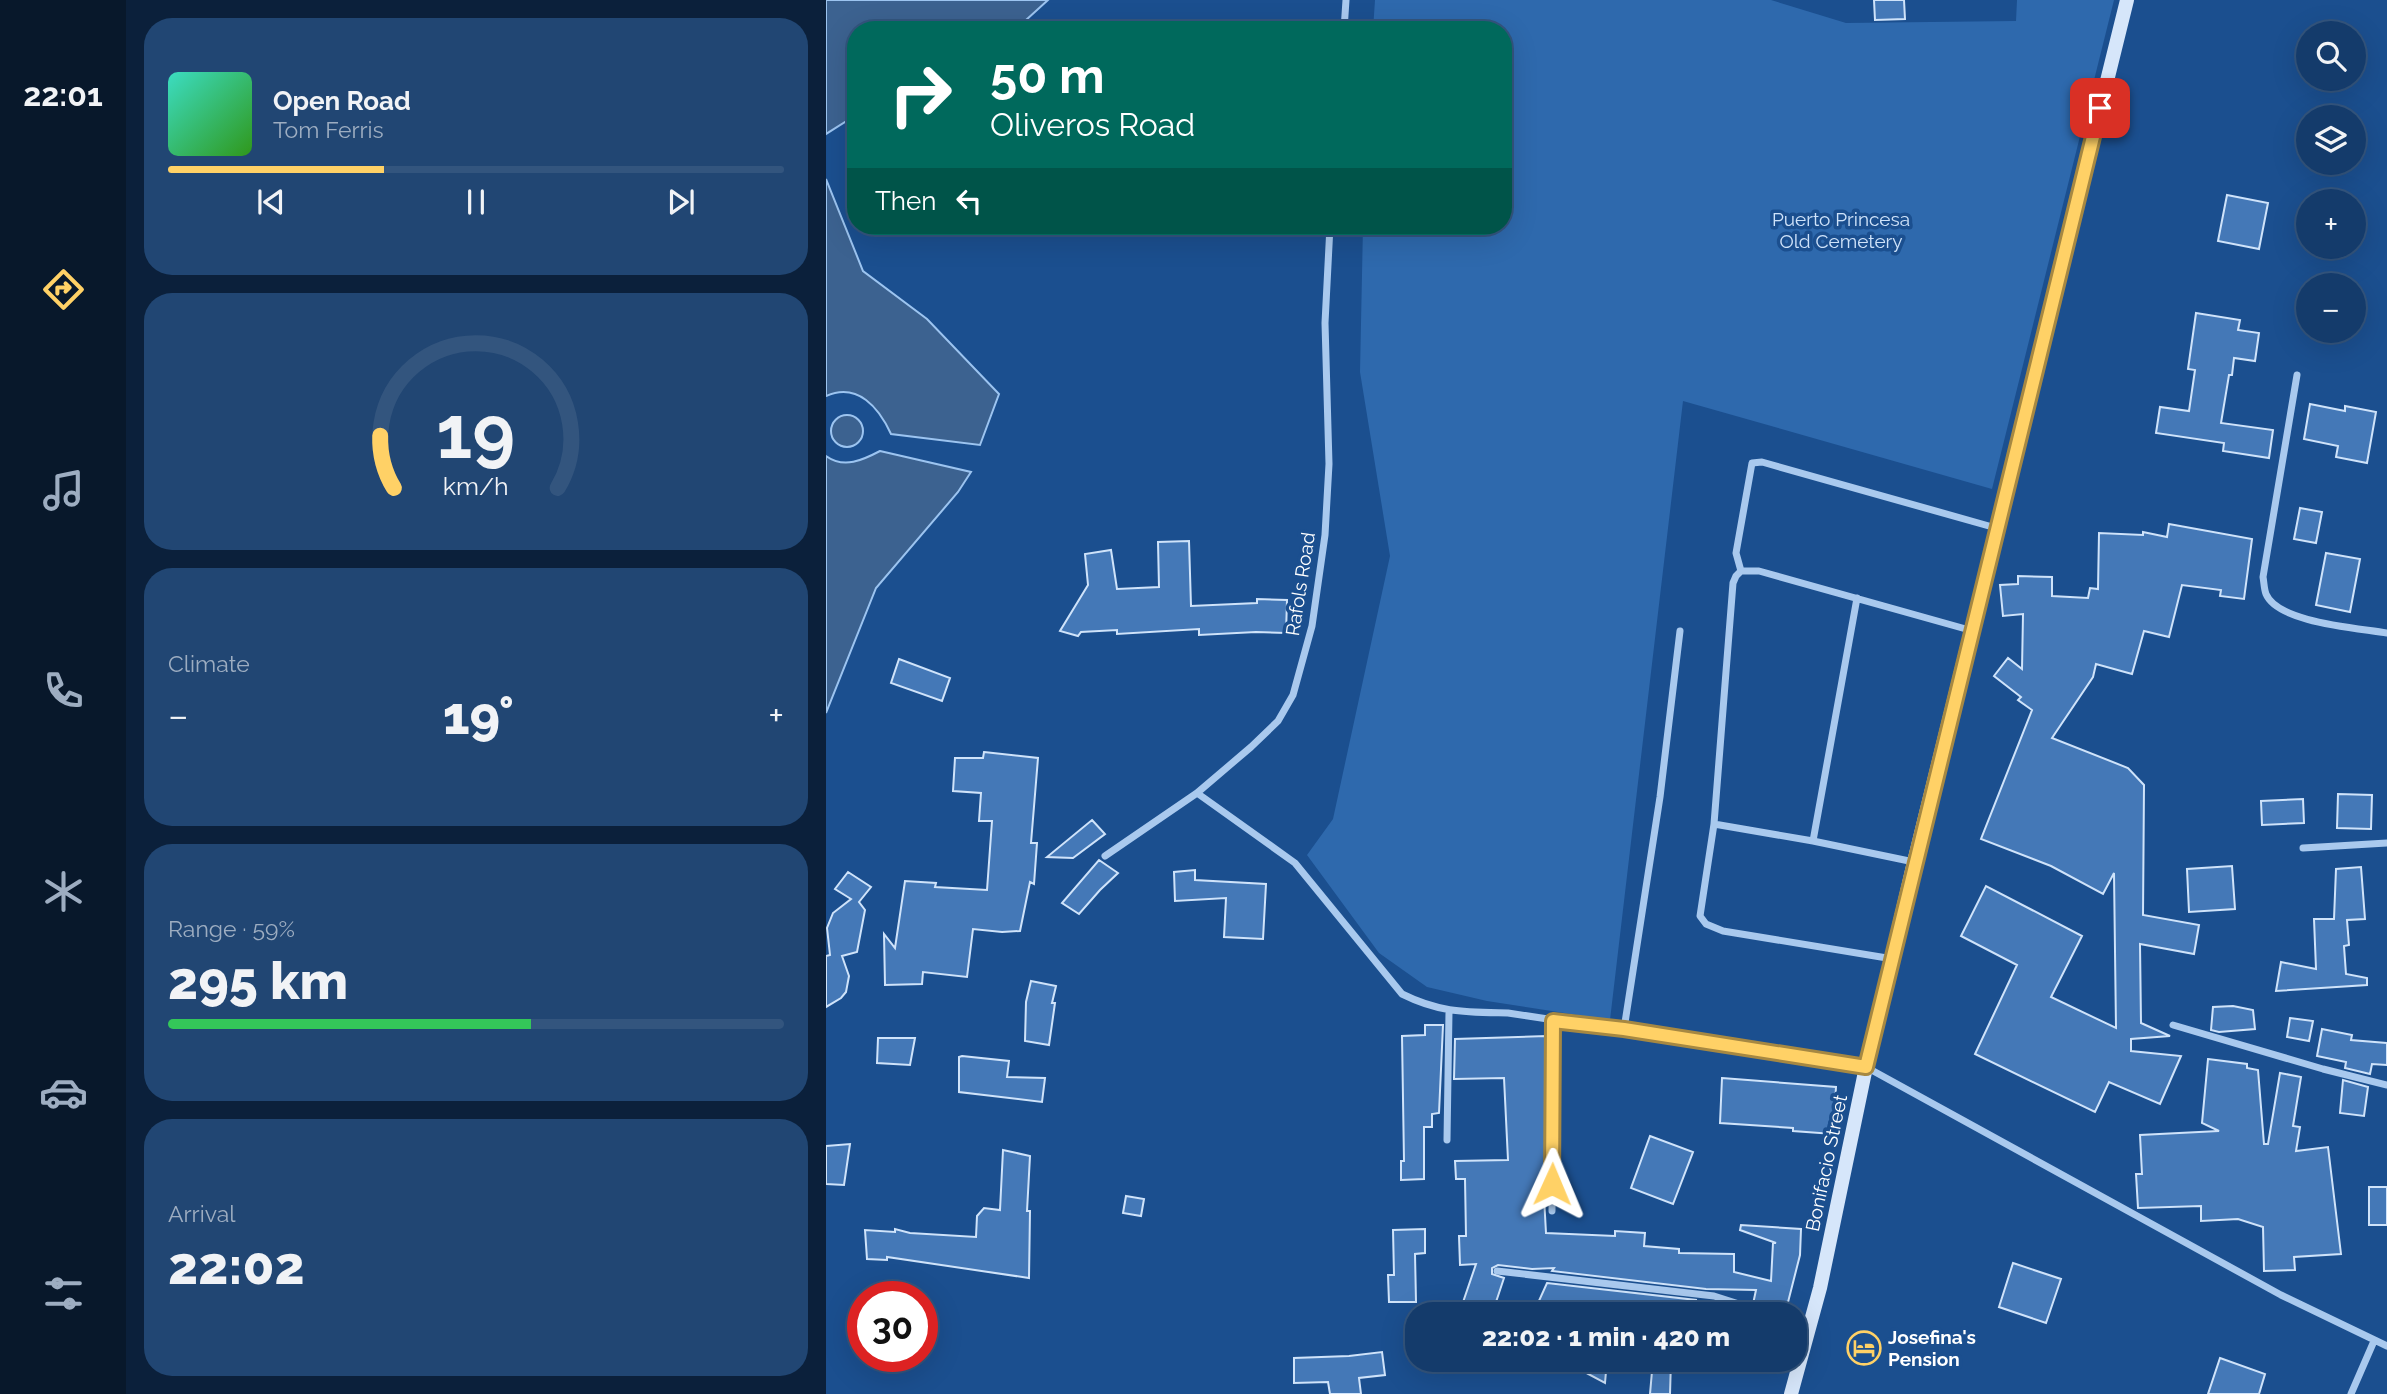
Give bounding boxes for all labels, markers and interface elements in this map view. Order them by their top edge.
map controls [2296,21,2366,343]
button: search [2296,21,2366,91]
text: 50 m [990,47,1105,104]
icon: right [875,49,966,140]
text: 22:01 [23,76,103,113]
pin [2070,78,2130,138]
text: Open Road [273,86,411,116]
icon: arrive [2081,89,2119,127]
button: layers [2296,105,2366,175]
text: Oliveros Road [990,106,1195,143]
text: Tom Ferris [273,116,384,143]
icon: left [950,182,988,220]
icon: previous [252,183,290,221]
icon: pause [457,183,495,221]
icon: next [662,183,700,221]
text: Then [875,186,936,216]
button: + [2296,189,2366,259]
park label: Puerto Princesa Old Cemetery [1772,208,1910,252]
icon: directions [39,265,88,314]
button: − [2296,273,2366,343]
text: 19 [437,390,515,475]
icon: music [39,466,88,515]
text: km/h [443,471,509,501]
street label: Rafols Road [1281,531,1319,637]
text: Climate [168,650,250,677]
icon: phone [39,666,88,715]
text: 19° [443,685,514,746]
text: − [168,693,188,738]
text: + [768,693,784,738]
icon: climate [39,867,88,916]
text: Range · 59% [168,915,295,942]
text: 295 km [168,950,348,1011]
icon: car [39,1068,88,1117]
street label: Bonifacio Street [1801,1092,1851,1233]
position arrow [1515,1147,1589,1221]
text: Arrival [168,1200,235,1227]
text: 22:02 [168,1235,305,1296]
icon: filters [39,1269,88,1318]
speed limit sign: 30 [847,1281,938,1372]
text: 22:02 · 1 min · 420 m [1482,1322,1730,1352]
place label: Josefina's Pension [1888,1326,1976,1370]
hotel icon: Josefina's Pension [1845,1329,1883,1367]

